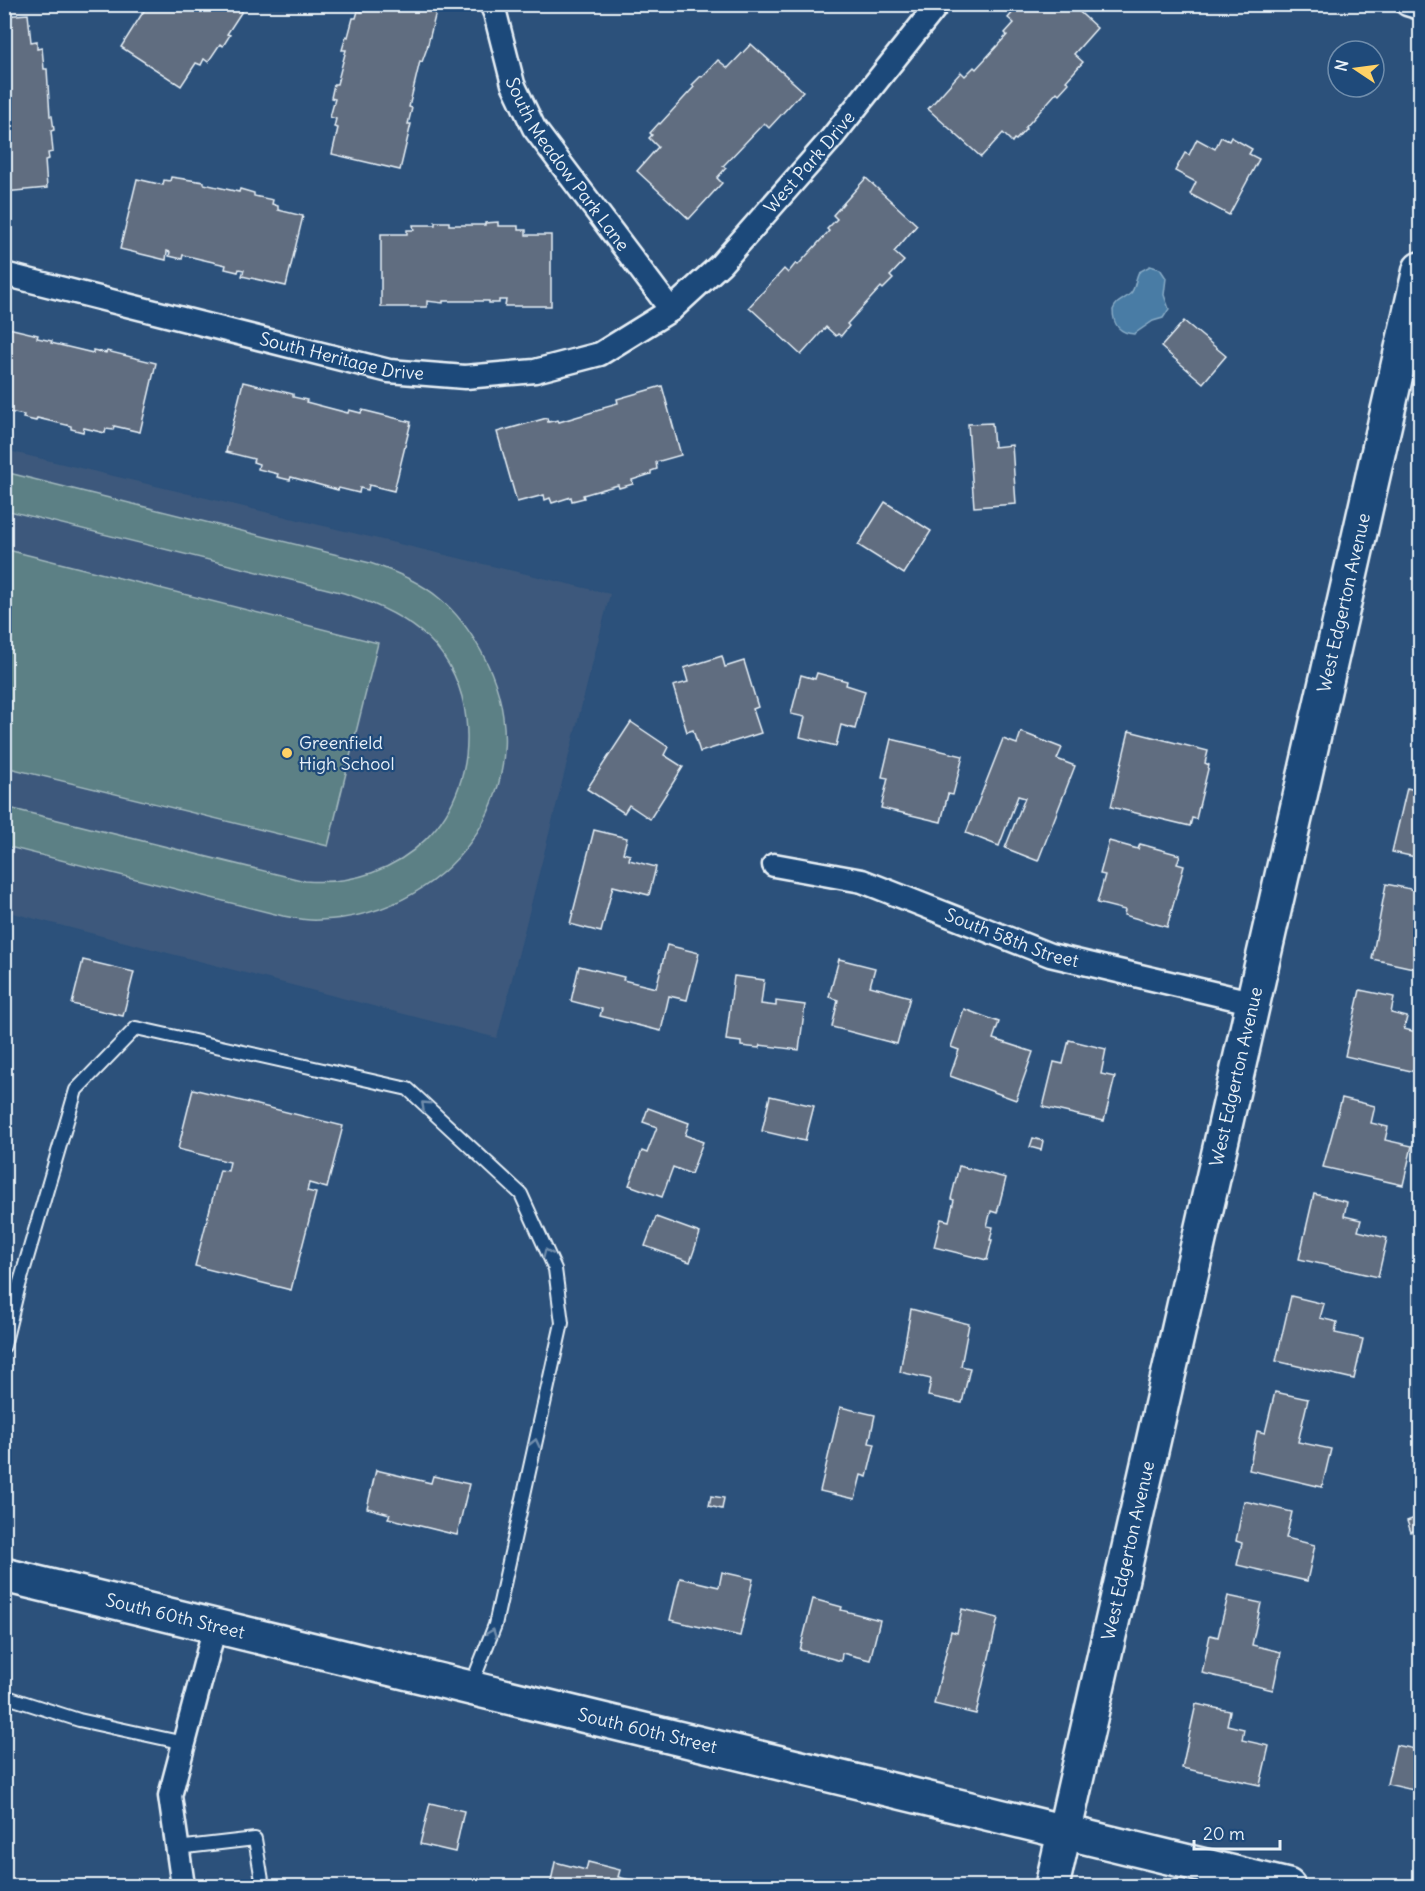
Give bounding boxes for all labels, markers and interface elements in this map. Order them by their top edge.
north arrow [1326,39,1386,99]
text: N [1330,58,1352,73]
street label: South Meadow Park Lane [501,75,635,256]
street label: West Park Drive [759,106,860,218]
street label: South Heritage Drive [257,327,425,385]
street label: West Edgerton Avenue [1312,511,1375,695]
place label: Greenfield High School [299,731,395,775]
marker: Greenfield High School [280,746,294,760]
street label: South 58th Street [942,903,1081,972]
street label: West Edgerton Avenue [1204,985,1267,1169]
one-way arrow [422,1101,432,1112]
one-way arrow [543,1248,555,1259]
one-way arrow [528,1438,541,1448]
street label: West Edgerton Avenue [1096,1459,1159,1642]
street label: South 60th Street [103,1588,247,1644]
one-way arrow [485,1628,497,1639]
street label: South 60th Street [576,1702,719,1758]
scale bar [1194,1813,1280,1851]
text: 20 m [1203,1822,1245,1845]

